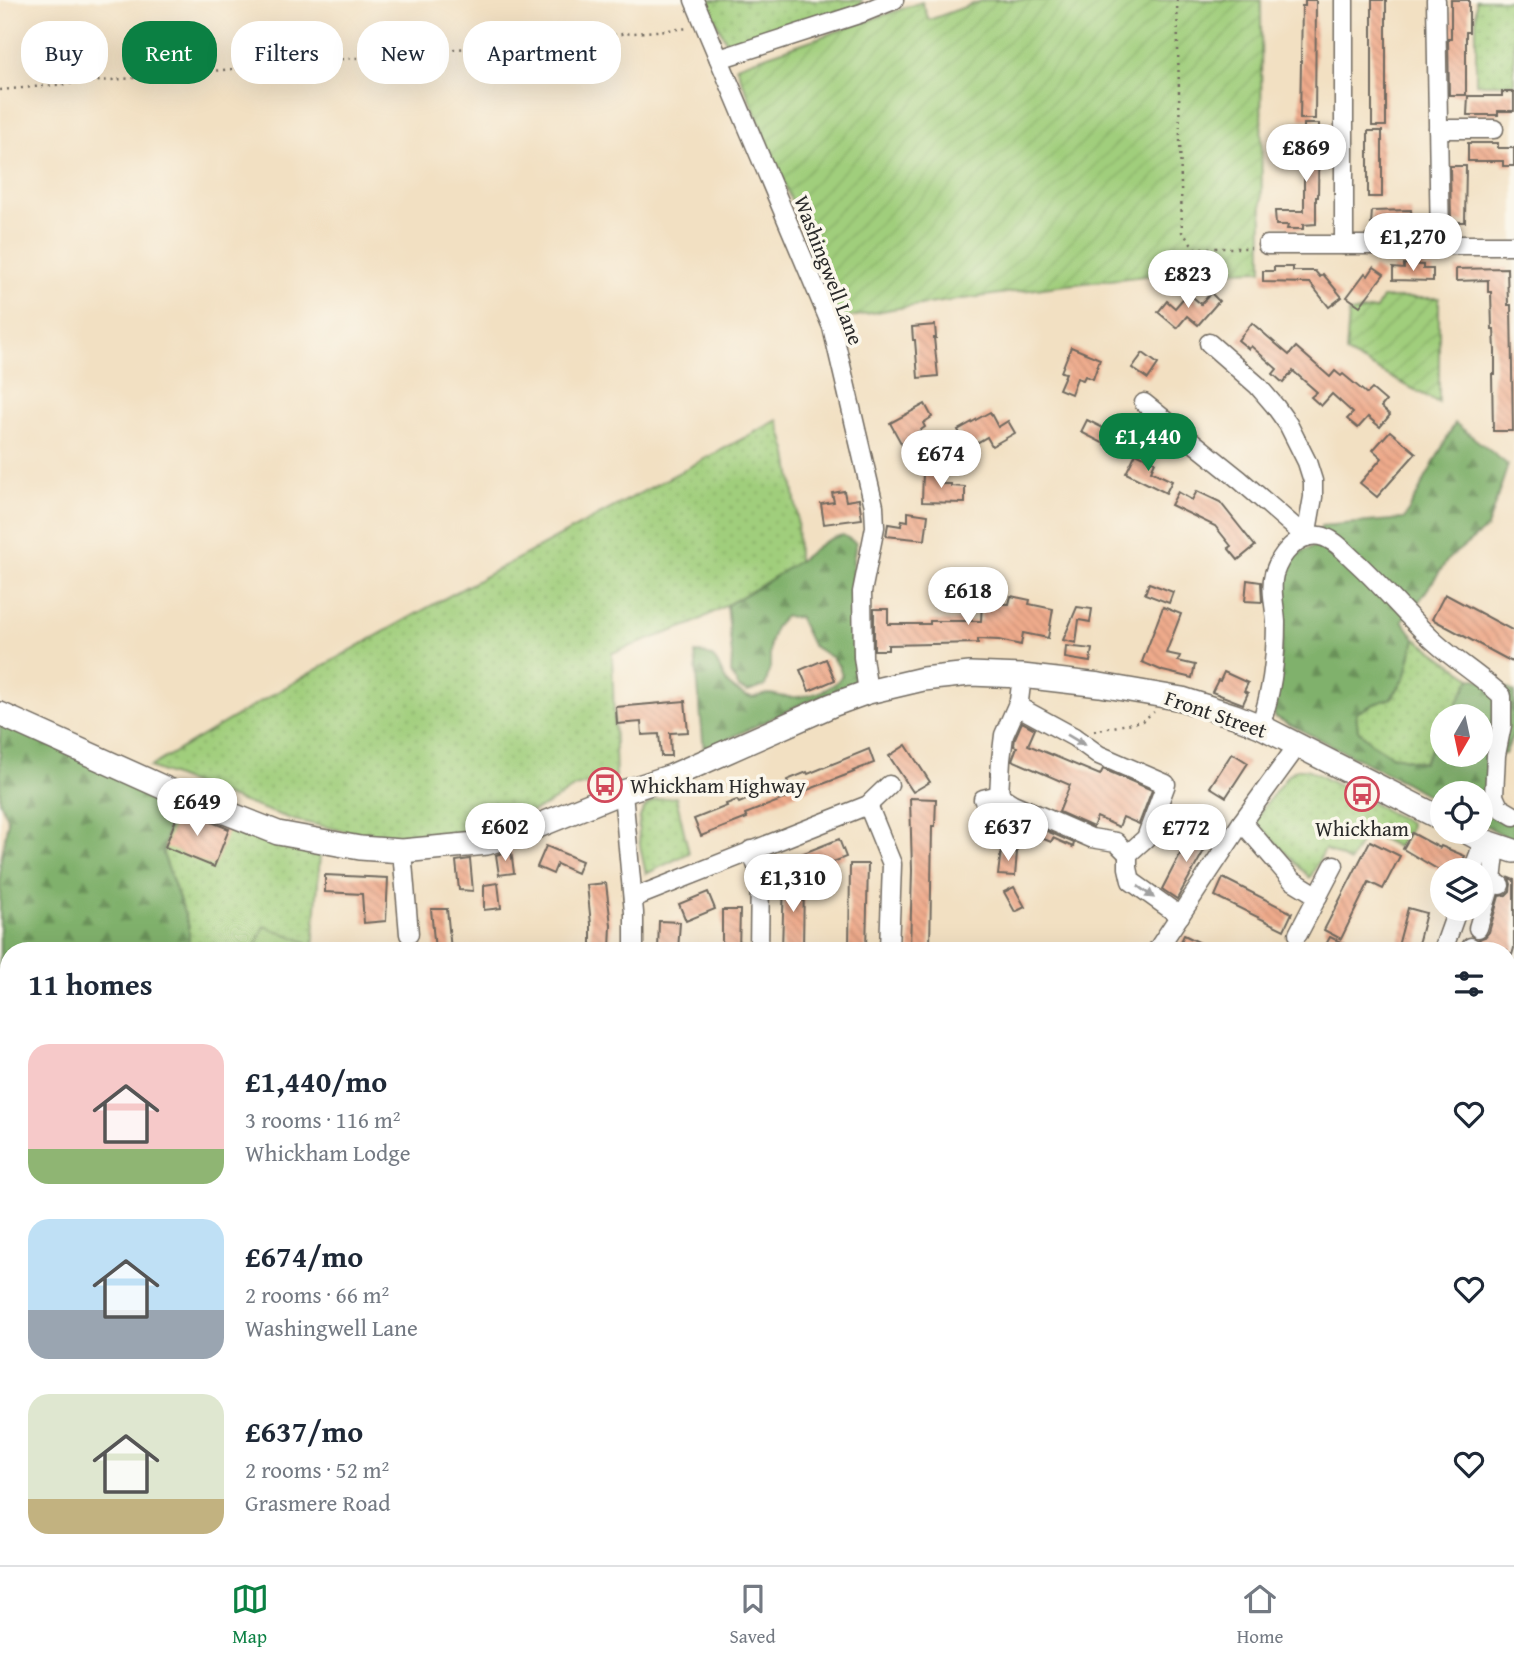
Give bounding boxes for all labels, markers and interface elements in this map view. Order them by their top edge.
chip: Buy [21,21,108,84]
chip: Rent [122,21,217,84]
chip: Filters [231,21,343,84]
chip: New [357,21,449,84]
chip: Apartment [463,21,621,84]
pin: £869 [1265,124,1347,184]
text: £869 [1282,130,1330,163]
street label: Washingwell Lane [786,191,872,349]
pin: £1,270 [1356,214,1470,273]
text: £1,270 [1380,219,1446,252]
pin: £823 [1147,250,1229,310]
text: £823 [1164,256,1212,289]
pin: £1,440 [1091,414,1205,473]
text: £1,440 [1115,419,1181,452]
pin: £674 [900,430,982,490]
text: £674 [917,436,965,469]
pin: £618 [927,568,1009,627]
text: £618 [944,573,992,606]
street label: Front Street [1161,682,1272,746]
north arrow [1430,704,1493,766]
map controls [1430,704,1493,921]
one-way arrow [1067,733,1086,746]
bus stop icon: Whickham Highway [586,766,624,804]
place label: Whickham Highway [630,770,806,801]
bus stop icon: Whickham [1343,775,1381,813]
pin: £649 [156,778,238,838]
button: locate [1430,781,1493,844]
text: £649 [173,784,221,817]
pin: £602 [464,804,546,863]
pin: £637 [967,804,1049,863]
pin: £772 [1145,804,1227,864]
text: £602 [481,809,529,842]
text: £637 [984,809,1032,842]
text: £772 [1162,810,1210,843]
place label: Whickham [1315,813,1409,844]
pin: £1,310 [736,855,850,914]
button: layers [1430,858,1493,921]
text: £1,310 [760,860,826,893]
one-way arrow [1137,885,1155,899]
text: 11 homes [28,962,153,1006]
icon: filters [1450,965,1488,1003]
text: £1,440/mo [245,1059,387,1103]
icon: home [84,1072,168,1156]
icon: heart [1450,1095,1488,1133]
text: 3 rooms · 116 m² [245,1103,400,1136]
text: Whickham Lodge [245,1136,411,1169]
text: £674/mo [245,1234,363,1278]
icon: home [84,1247,168,1331]
icon: heart [1450,1270,1488,1308]
text: 2 rooms · 66 m² [245,1278,389,1311]
text: Washingwell Lane [245,1311,418,1344]
text: £637/mo [245,1409,363,1453]
icon: home [84,1422,168,1506]
icon: heart [1450,1445,1488,1483]
text: 2 rooms · 52 m² [245,1453,389,1486]
text: Grasmere Road [245,1486,391,1519]
tab: Map [231,1580,269,1650]
tab: Saved [730,1580,776,1650]
tab: Home [1237,1580,1283,1650]

